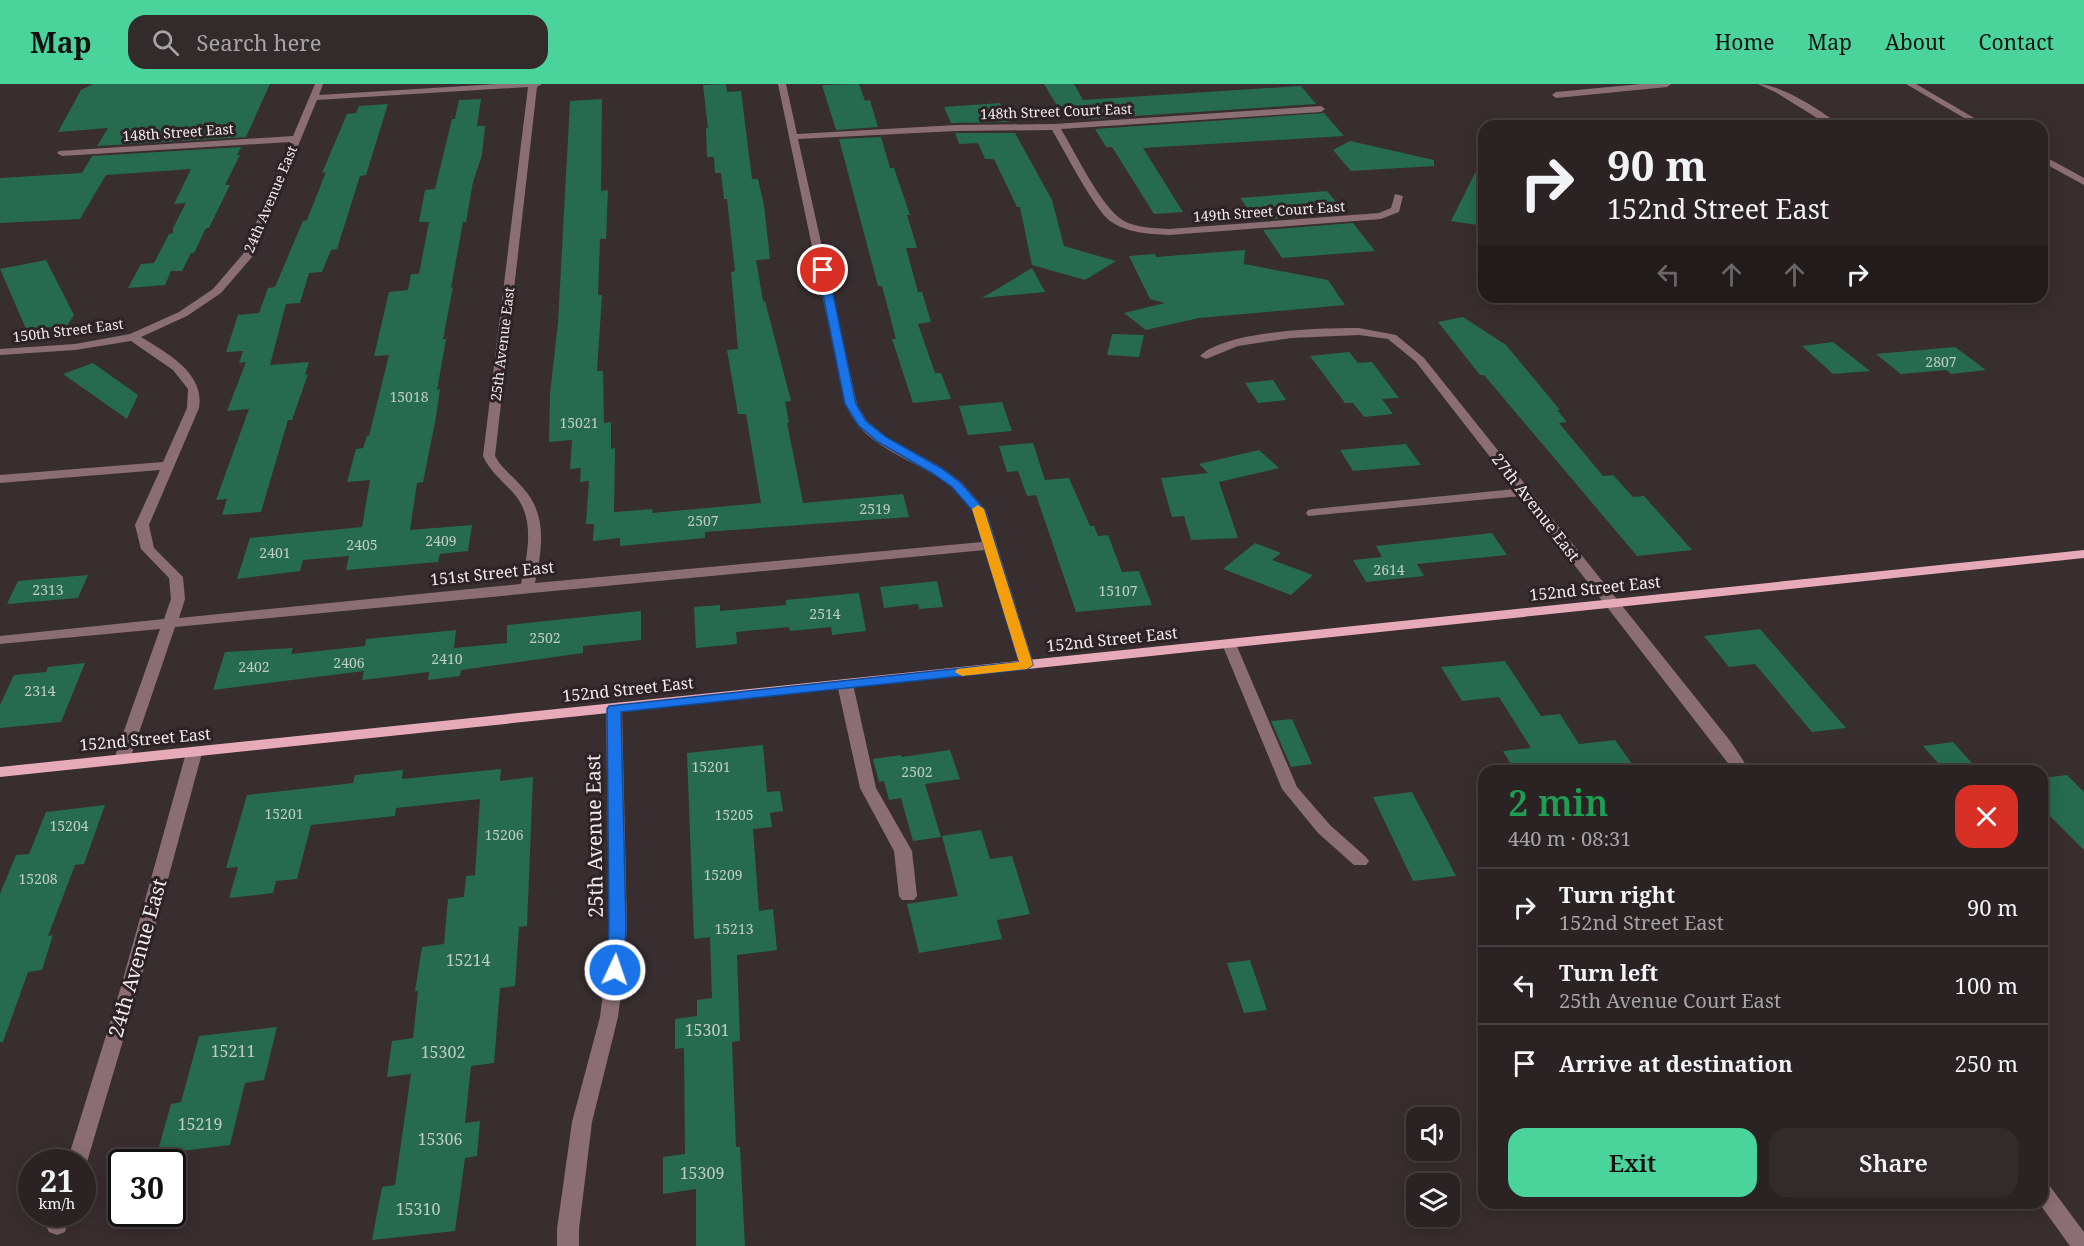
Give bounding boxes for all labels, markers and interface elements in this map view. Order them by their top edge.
search box [128,15,548,69]
text: Map [30,23,92,61]
icon: search [149,26,182,59]
text: Search here [197,27,321,57]
text: Home [1715,28,1775,56]
text: Map [1808,28,1852,56]
text: About [1885,28,1946,56]
text: Contact [1979,28,2054,56]
street label: 148th Street Court East [980,99,1132,123]
street label: 148th Street East [122,119,234,145]
text: 90 m [1607,136,1707,193]
street label: 24th Avenue East [239,142,301,255]
icon: right [1508,144,1586,222]
text: 152nd Street East [1607,190,1829,227]
street label: 149th Street Court East [1192,196,1346,226]
pin [797,244,848,295]
icon: arrive [806,253,839,286]
icon: left [1652,258,1685,291]
icon: ahead [1715,258,1748,291]
icon: ahead [1778,258,1811,291]
icon: right [1841,258,1874,291]
street label: 25th Avenue East [486,286,518,402]
street label: 150th Street East [12,314,125,346]
house number: 2807 [1925,352,1957,371]
house number: 15018 [389,387,429,406]
house number: 15021 [559,413,599,432]
street label: 27th Avenue East [1487,449,1585,566]
house number: 2519 [859,499,891,518]
house number: 2507 [687,511,719,530]
house number: 2409 [425,531,457,550]
house number: 2405 [346,535,378,554]
house number: 2401 [259,543,291,562]
street label: 151st Street East [429,556,555,590]
house number: 2614 [1373,560,1405,579]
street label: 152nd Street East [1528,570,1662,606]
house number: 2313 [32,580,64,599]
house number: 15107 [1098,581,1138,600]
house number: 2514 [809,604,841,623]
street label: 152nd Street East [1045,621,1179,657]
house number: 2502 [529,628,561,647]
house number: 2410 [431,649,463,668]
house number: 2406 [333,653,365,672]
house number: 2402 [238,657,270,676]
street label: 152nd Street East [561,671,695,707]
house number: 2314 [24,681,56,700]
street label: 152nd Street East [78,722,212,756]
street label: 25th Avenue East [579,754,609,918]
house number: 15201 [691,757,731,776]
house number: 2502 [901,762,933,781]
text: 2 min [1508,778,1609,827]
button: close [1955,785,2018,848]
house number: 15201 [264,804,304,823]
house number: 15205 [714,805,754,824]
house number: 15204 [49,816,89,835]
house number: 15206 [484,825,524,844]
text: 440 m · 08:31 [1508,825,1631,852]
house number: 15209 [703,865,743,884]
house number: 15208 [18,869,58,888]
street label: 24th Avenue East [101,876,173,1040]
text: Turn right [1559,879,1675,909]
icon: right [1508,891,1541,924]
text: 90 m [1967,892,2018,922]
text: 152nd Street East [1559,909,1724,936]
house number: 15213 [714,919,754,938]
position arrow [583,938,647,1002]
house number: 15214 [446,949,490,971]
text: Turn left [1559,957,1658,987]
icon: left [1508,969,1541,1002]
text: 100 m [1955,970,2018,1000]
text: 25th Avenue Court East [1559,987,1781,1014]
house number: 15301 [685,1019,729,1041]
house number: 15211 [211,1040,255,1062]
house number: 15302 [421,1041,465,1063]
icon: arrive [1508,1047,1541,1080]
text: Arrive at destination [1559,1048,1793,1078]
text: 250 m [1955,1048,2018,1078]
map controls [1406,1107,1460,1227]
button: sound [1406,1107,1460,1161]
house number: 15219 [178,1113,222,1135]
house number: 15306 [418,1128,462,1150]
button: Exit [1508,1128,1757,1197]
button: Share [1769,1128,2018,1197]
speed limit sign: 30 [108,1149,186,1227]
text: 21 [40,1160,74,1201]
house number: 15309 [680,1162,724,1184]
button: layers [1406,1173,1460,1227]
text: km/h [39,1193,75,1213]
house number: 15310 [396,1198,440,1220]

